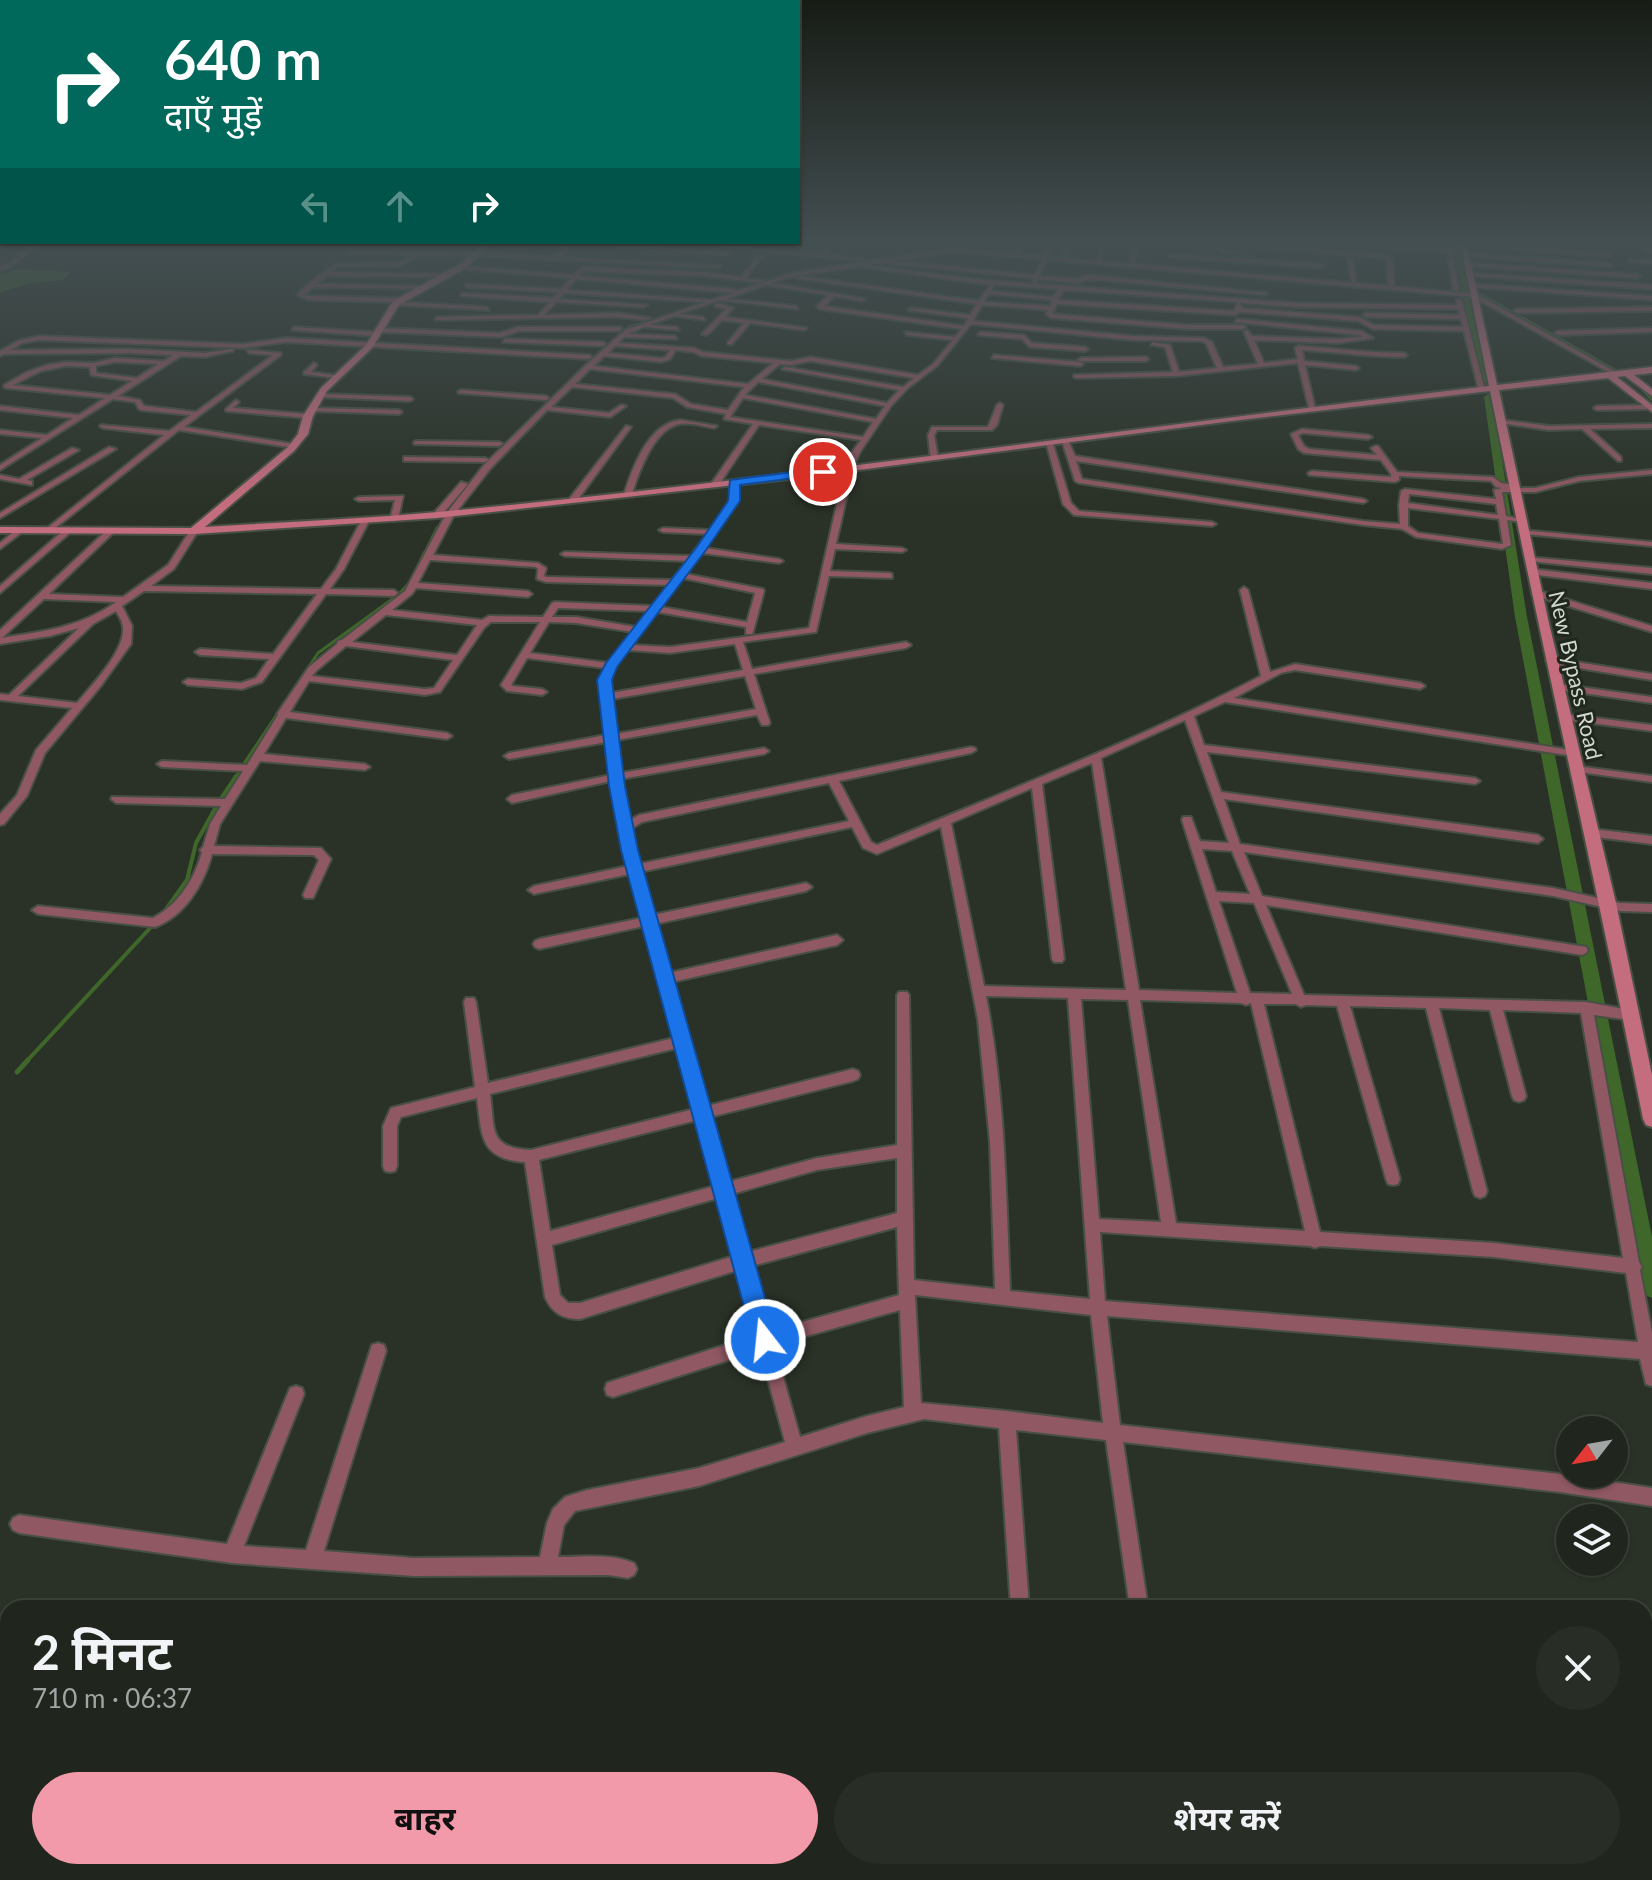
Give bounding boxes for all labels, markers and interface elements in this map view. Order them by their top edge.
text: 640 m [164,25,322,92]
icon: right [32,32,136,136]
text: दाएँ मुड़ें [164,93,262,137]
icon: left [294,184,338,228]
icon: ahead [378,184,422,228]
icon: right [462,184,506,228]
pin [789,438,857,506]
icon: arrive [801,450,845,494]
street label: New Bypass Road [1543,588,1609,762]
position arrow [723,1298,807,1382]
north arrow [1556,1416,1628,1488]
map controls [1556,1416,1628,1576]
button: layers [1556,1504,1628,1576]
text: 2 मिनट [32,1623,172,1680]
button: close [1536,1626,1620,1710]
text: 710 m · 06:37 [32,1682,192,1714]
button: बाहर [32,1772,818,1864]
button: शेयर करें [834,1772,1620,1864]

